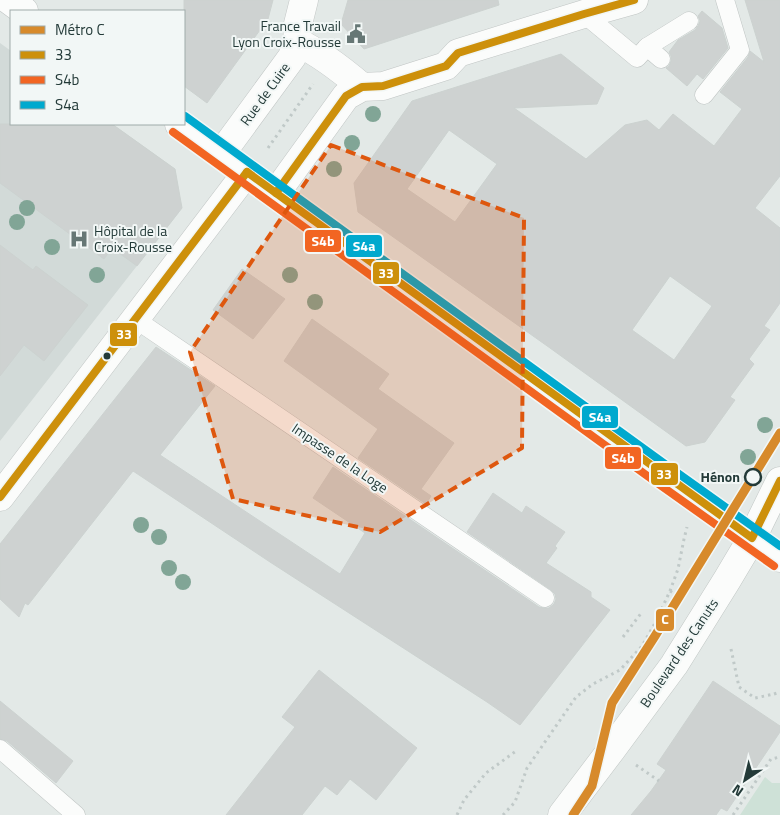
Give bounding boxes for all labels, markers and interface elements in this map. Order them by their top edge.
legend [10,10,185,125]
place label: France Travail Lyon Croix-Rousse [232,15,341,52]
text: Métro C [55,18,105,41]
public building icon: France Travail Lyon Croix-Rousse [345,23,367,45]
text: 33 [55,43,72,66]
street label: Rue de Cuire [235,58,295,130]
text: S4b [55,68,80,91]
text: S4a [55,93,80,116]
place label: Hôpital de la Croix-Rousse [94,220,172,257]
hospital icon: Hôpital de la Croix-Rousse [68,228,90,250]
line badge: S4b [304,229,342,253]
text: S4b [311,230,335,251]
line badge: S4a [345,234,383,258]
text: S4a [353,235,375,256]
line badge: 33 [372,261,400,285]
text: 33 [378,262,394,283]
line badge: 33 [109,322,138,347]
text: 33 [116,323,132,344]
unlabelled marker [102,351,112,361]
line badge: S4a [581,405,619,429]
text: S4a [589,406,611,427]
street label: Impasse de la Loge [288,418,393,498]
line badge: S4b [604,446,642,470]
text: S4b [611,447,635,468]
line badge: 33 [650,462,679,486]
text: 33 [656,463,672,484]
place label: Hénon [701,466,740,487]
marker: Hénon [744,468,762,486]
street label: Boulevard des Canuts [636,595,722,711]
line badge: C [655,608,675,632]
north arrow [720,755,770,805]
text: N [727,780,747,802]

